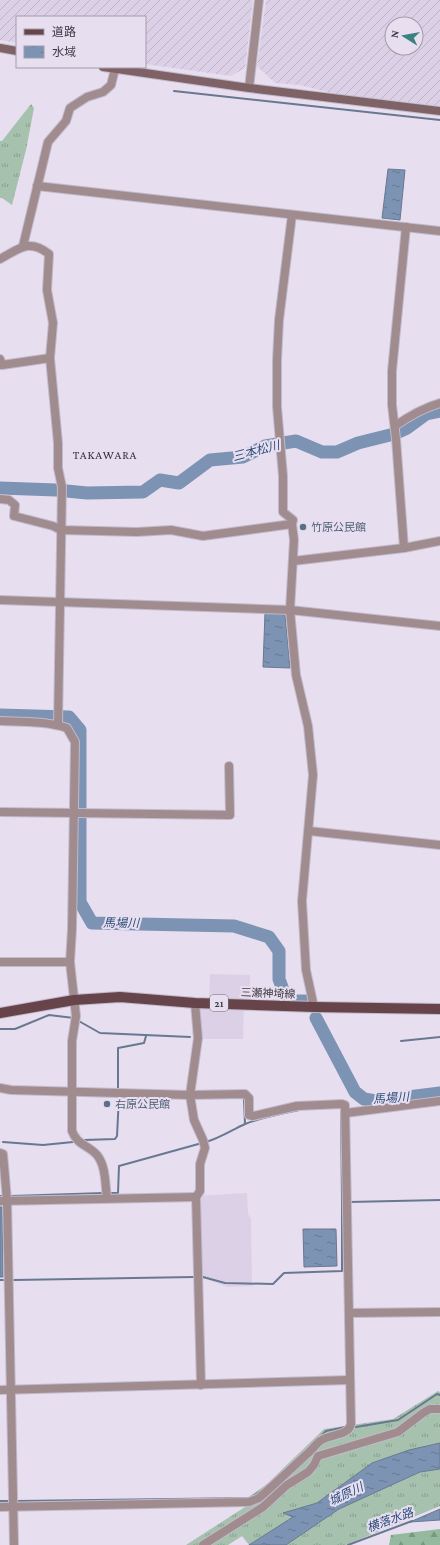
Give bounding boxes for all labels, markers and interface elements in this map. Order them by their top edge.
legend [16,16,146,68]
north arrow [384,16,424,56]
text: 道路 [52,25,76,39]
text: N [388,29,401,39]
text: 水域 [52,45,76,59]
water label: 三本松川 [231,438,283,464]
district label: TAKAWARA [73,448,137,462]
place label: 竹原公民館 [311,521,366,533]
marker: 竹原公民館 [298,522,308,532]
water label: 馬場川 [103,916,141,930]
street label: 三瀬神埼線 [240,986,296,1000]
road number: 21 [210,995,228,1011]
water label: 馬場川 [373,1090,411,1106]
place label: 右原公民館 [115,1098,170,1110]
marker: 右原公民館 [102,1099,112,1109]
water label: 城原川 [327,1479,367,1508]
water label: 横落水路 [365,1505,416,1535]

